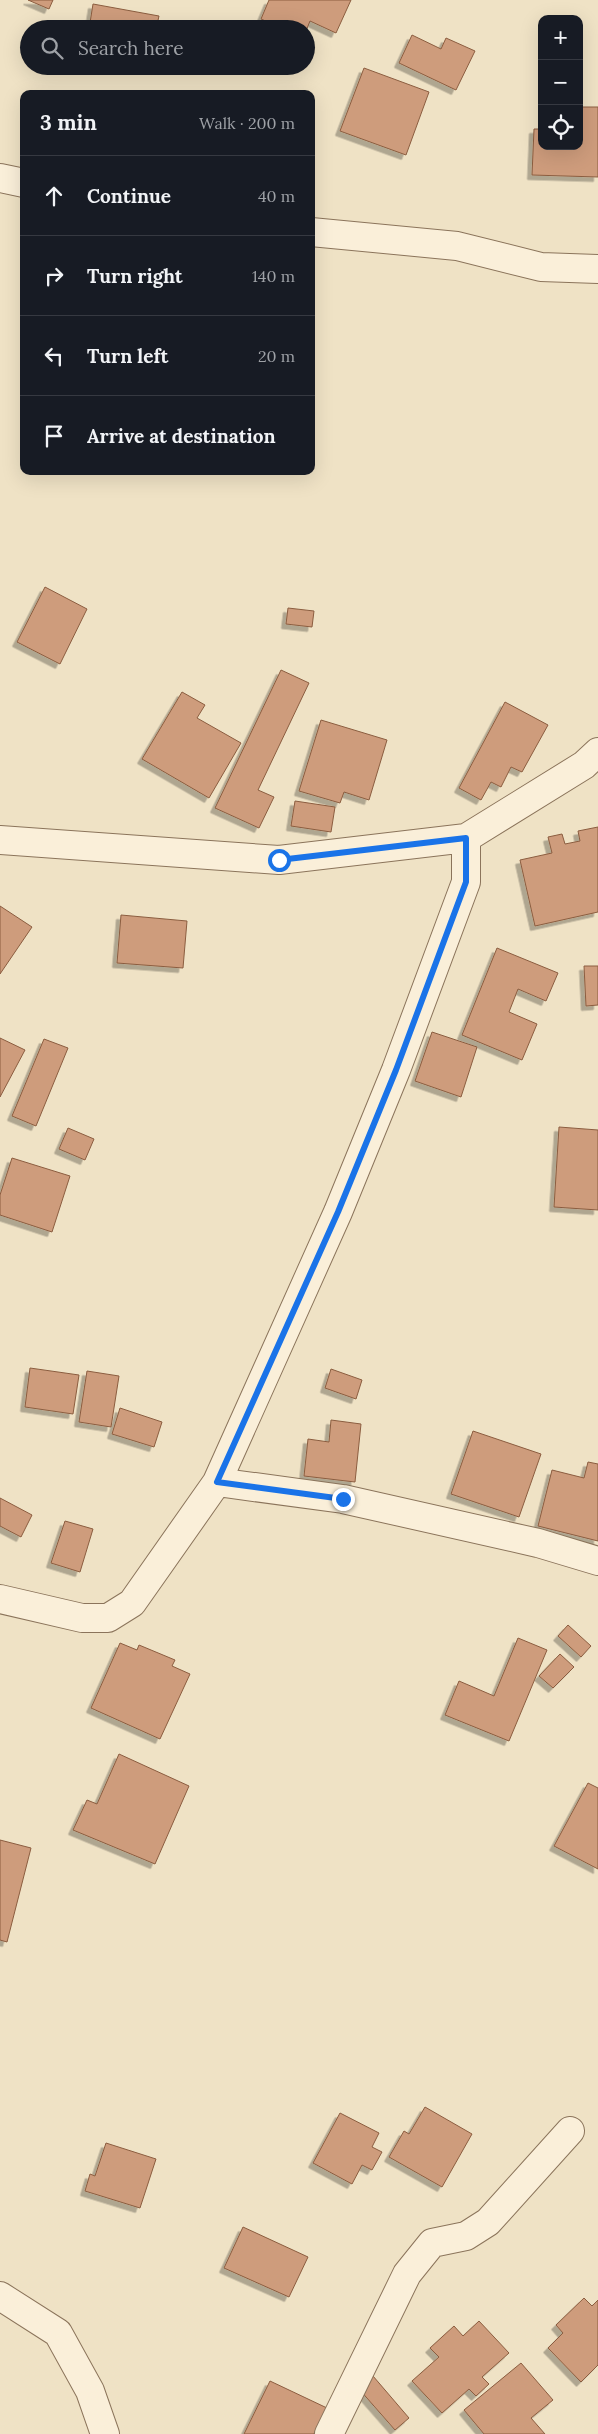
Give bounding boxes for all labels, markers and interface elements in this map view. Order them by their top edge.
map controls [538,15,583,150]
button: + [538,15,583,60]
search box [20,20,315,75]
icon: search [38,34,66,62]
text: Search here [78,36,184,60]
button: − [538,60,583,105]
button: locate [538,105,583,150]
text: 3 min [40,109,97,136]
text: Walk · 200 m [199,113,295,133]
icon: ahead [40,182,68,210]
text: Continue [87,184,171,208]
text: 40 m [258,186,295,206]
icon: right [40,262,68,290]
text: Turn right [87,264,183,288]
text: 140 m [252,266,295,286]
icon: left [40,342,68,370]
text: Turn left [87,344,168,368]
text: 20 m [258,346,295,366]
icon: arrive [40,422,68,450]
text: Arrive at destination [87,424,276,448]
route start [268,849,291,872]
route end [332,1488,355,1511]

